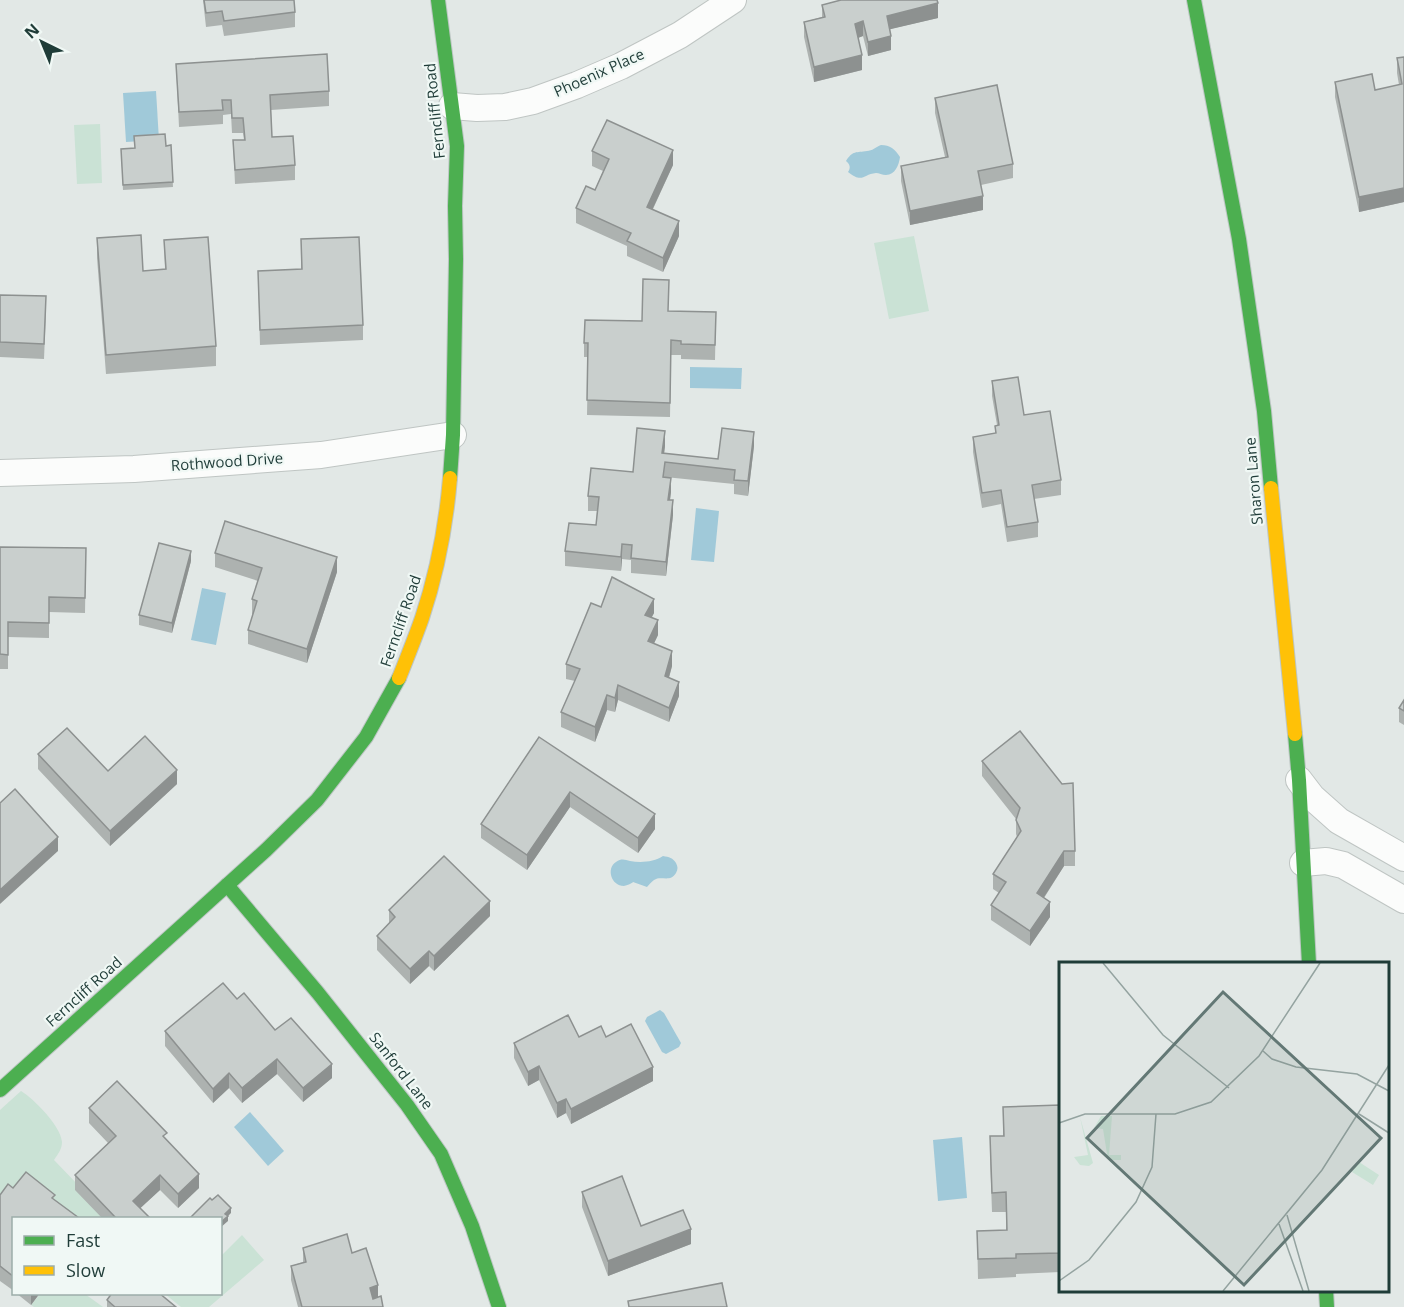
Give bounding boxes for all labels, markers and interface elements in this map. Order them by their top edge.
north arrow [12,12,72,72]
text: N [20,19,44,44]
street label: Phoenix Place [550,43,647,101]
street label: Ferncliff Road [419,62,449,160]
street label: Sharon Lane [1239,436,1267,526]
street label: Rothwood Drive [170,447,284,475]
street label: Ferncliff Road [375,572,425,669]
street label: Ferncliff Road [41,952,126,1031]
inset map [1059,962,1389,1292]
street label: Sanford Lane [365,1028,438,1113]
legend [12,1217,222,1295]
text: Fast [66,1228,100,1252]
text: Slow [66,1258,105,1282]

